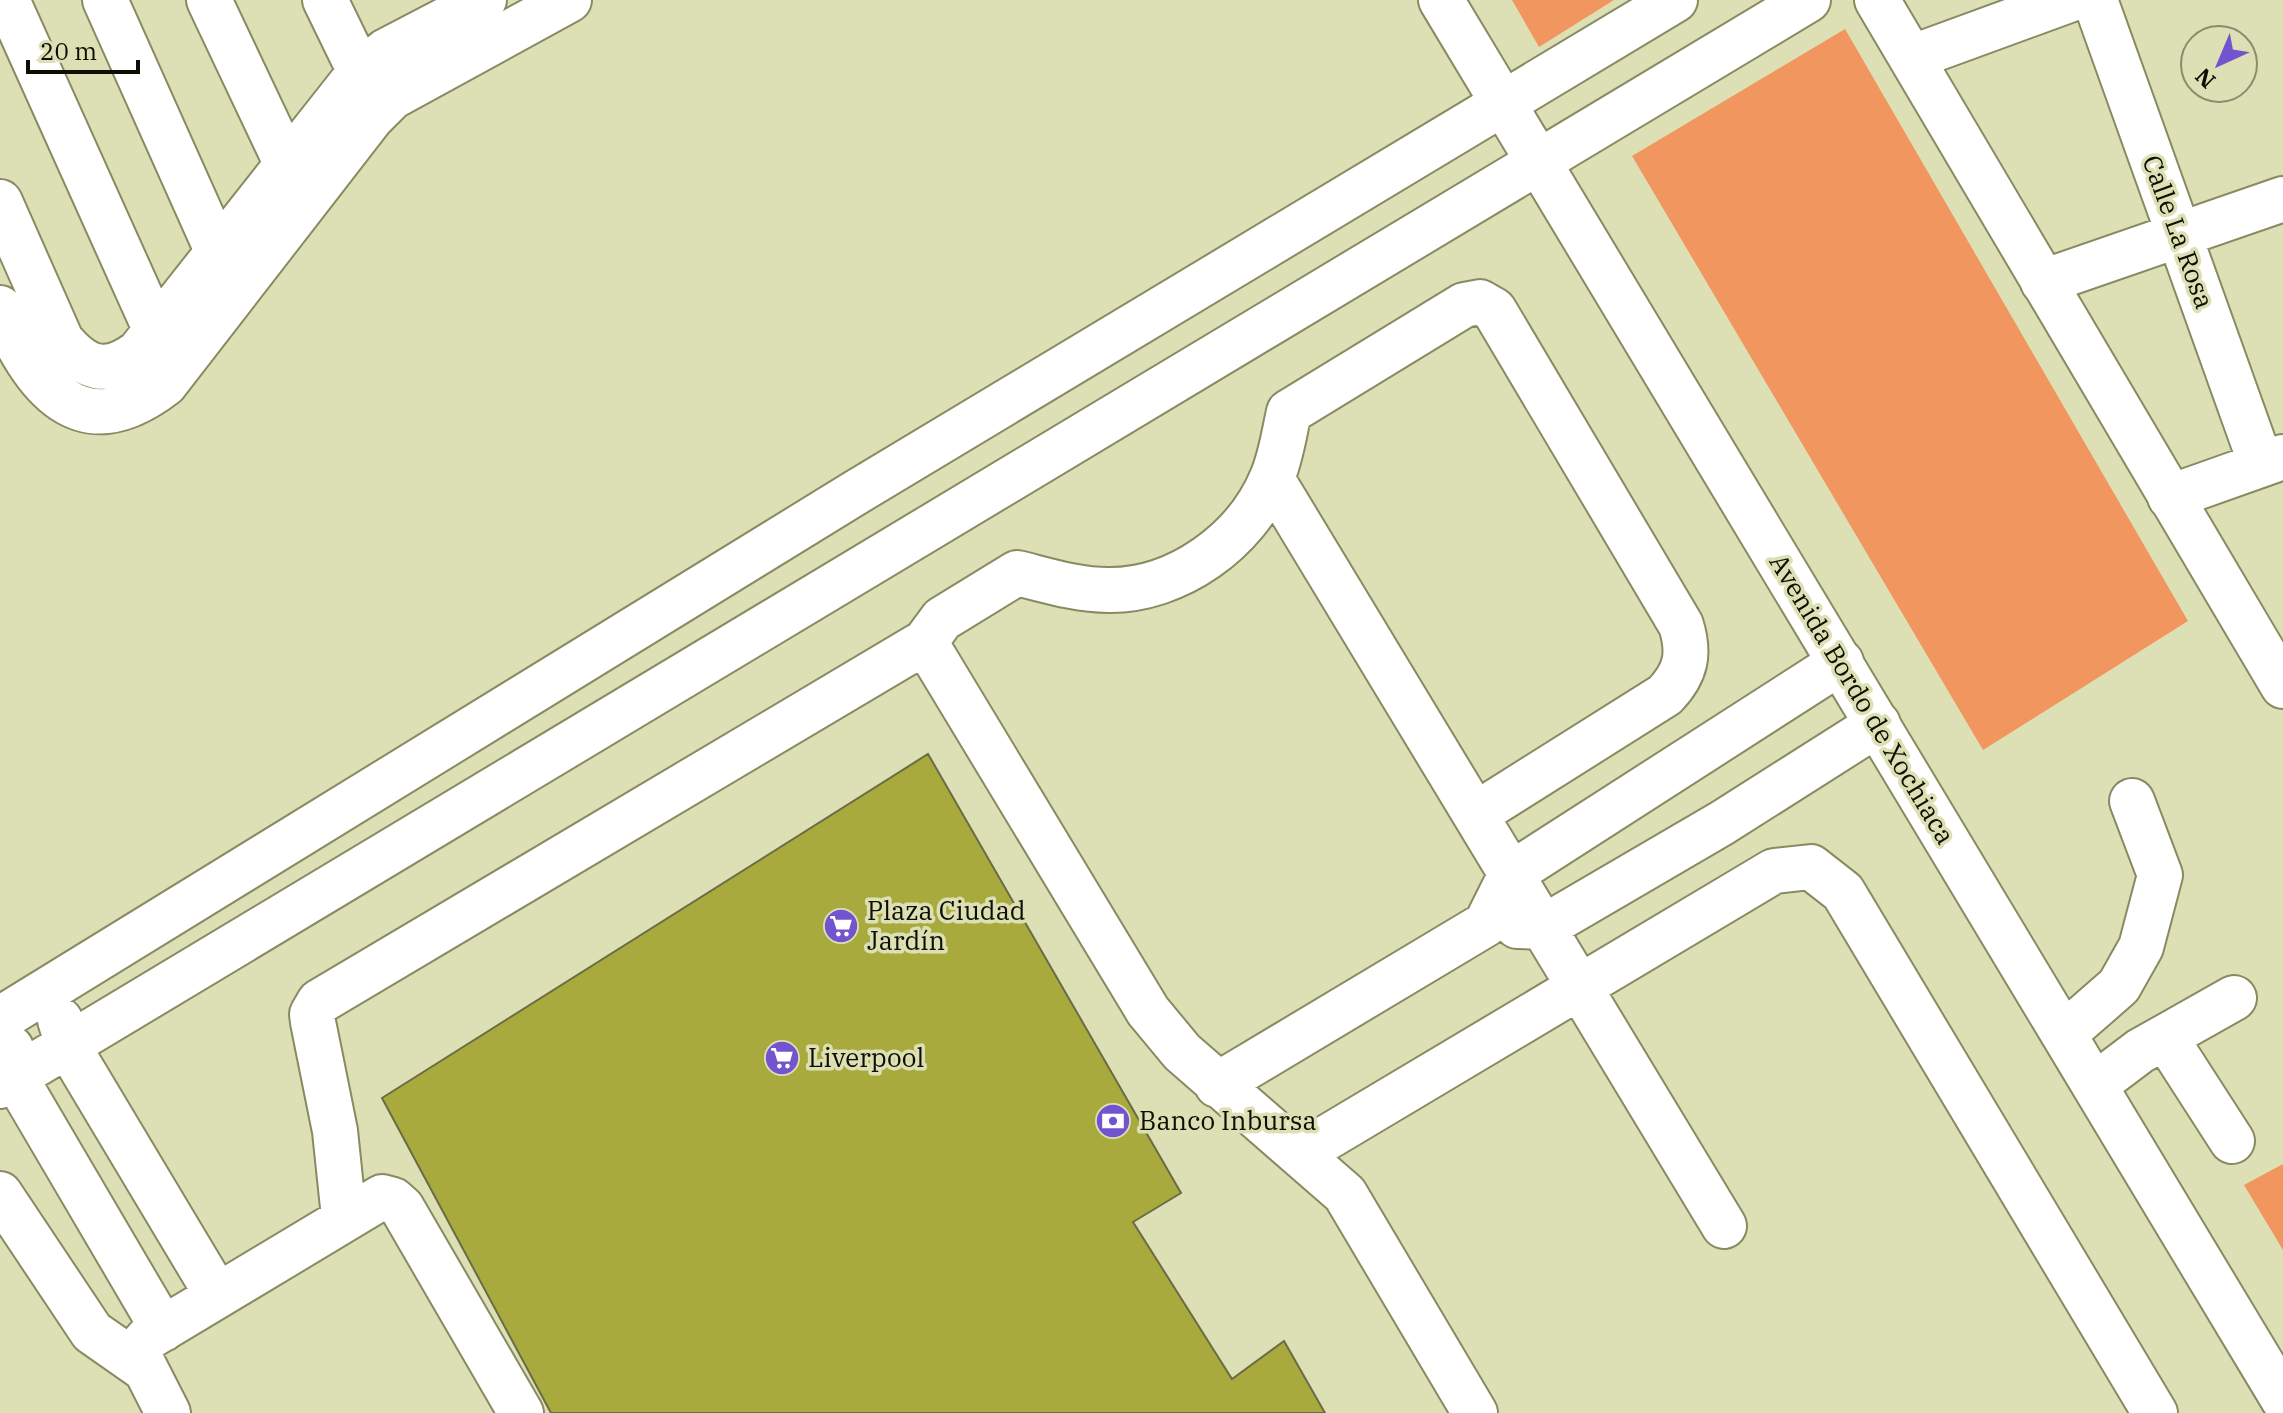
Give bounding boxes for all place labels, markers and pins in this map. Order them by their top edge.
place label: Plaza Ciudad Jardín [867,893,1026,957]
supermarket icon: Plaza Ciudad Jardín [822,907,860,945]
supermarket icon: Liverpool [763,1039,801,1077]
place label: Liverpool [808,1040,924,1074]
bank icon: Banco Inbursa [1094,1102,1132,1140]
place label: Banco Inbursa [1139,1103,1317,1137]

